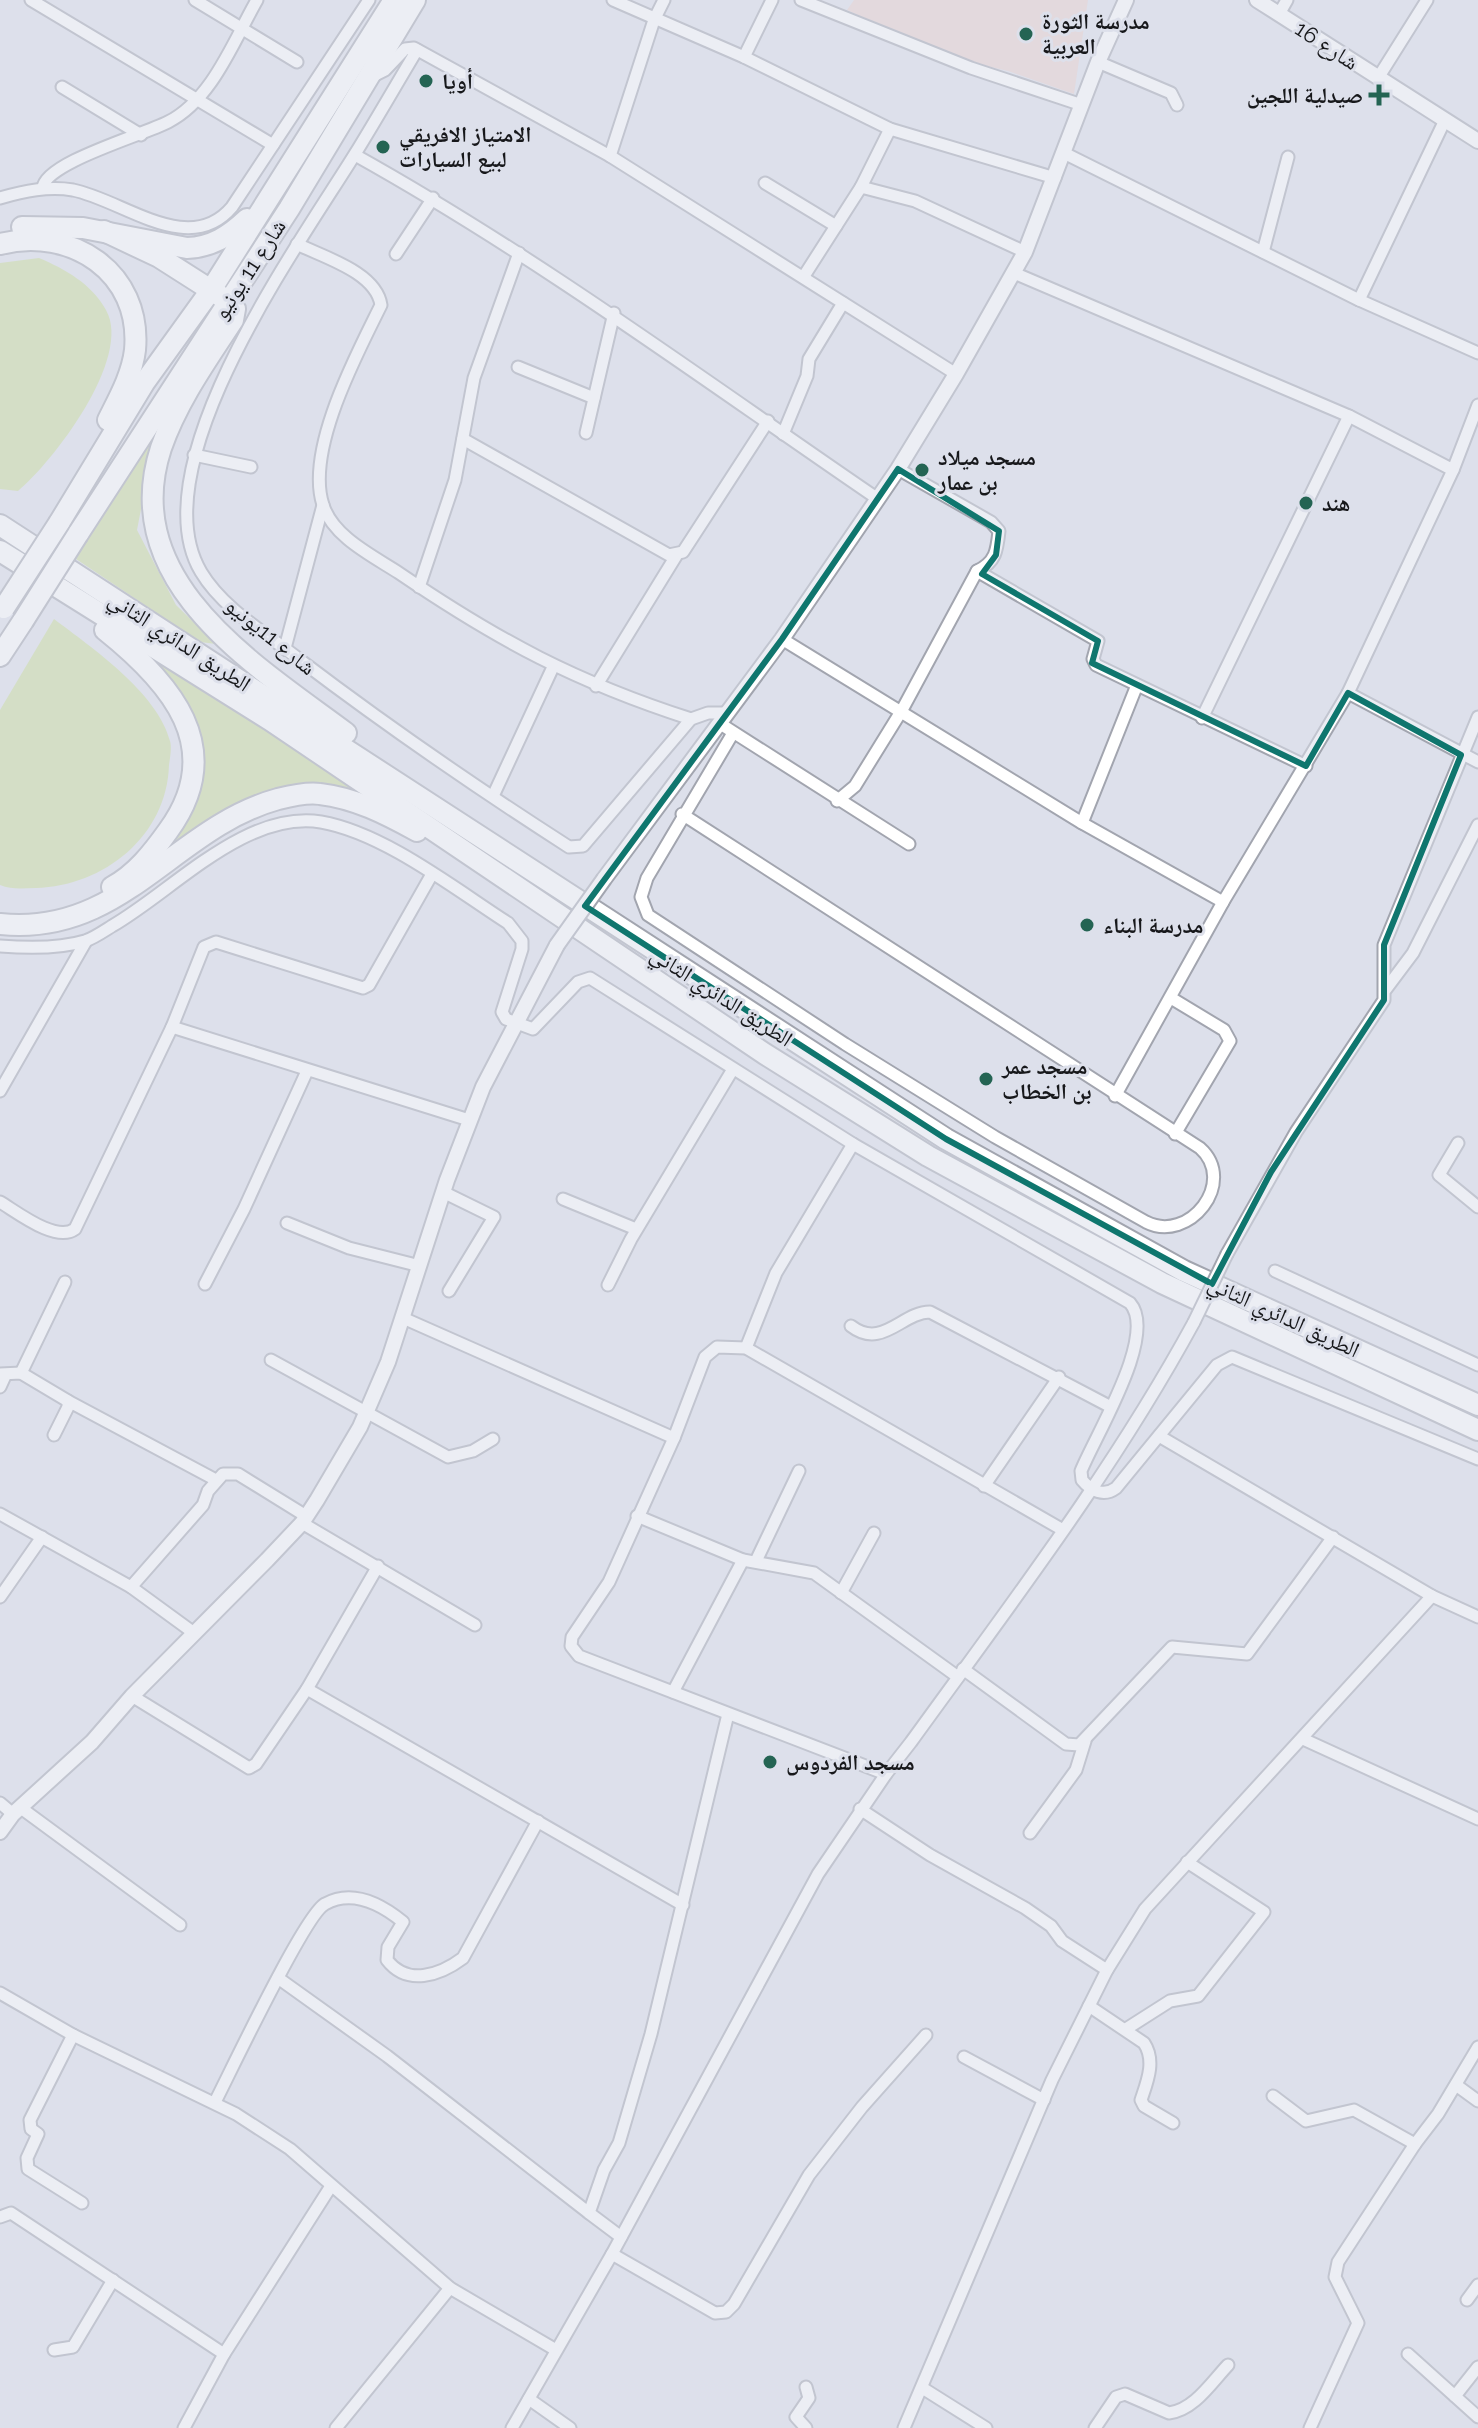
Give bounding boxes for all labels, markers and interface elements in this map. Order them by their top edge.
place label: مدرسة الثورة العربية [1042,8,1150,60]
street label: شارع 16 [1290,15,1363,76]
marker: مدرسة الثورة العربية [1017,25,1035,43]
place label: أويا [442,67,473,94]
marker: أويا [417,72,435,90]
place label: صيدلية اللجين [1247,82,1363,109]
marker: صيدلية اللجين [1370,86,1388,104]
place label: الامتياز الافريقي لبيع السيارات [399,121,532,174]
marker: الامتياز الافريقي لبيع السيارات [374,138,392,156]
street label: شارع 11 يونيو [207,214,292,324]
place label: مسجد ميلاد بن عمار [937,444,1036,496]
marker: مسجد ميلاد بن عمار [913,461,931,479]
place label: هند [1322,490,1350,516]
marker: هند [1297,494,1315,512]
street label: الطريق الدائري الثاني [102,585,256,700]
street label: شارع 11يونيو [220,592,321,681]
place label: مدرسة البناء [1103,912,1203,939]
marker: مدرسة البناء [1078,916,1096,934]
street label: الطريق الدائري الثاني [644,940,798,1055]
place label: مسجد عمر بن الخطاب [1001,1053,1092,1105]
marker: مسجد عمر بن الخطاب [977,1070,995,1088]
street label: الطريق الدائري الثاني [1202,1270,1364,1367]
place label: مسجد الفردوس [786,1749,915,1776]
marker: مسجد الفردوس [761,1753,779,1771]

